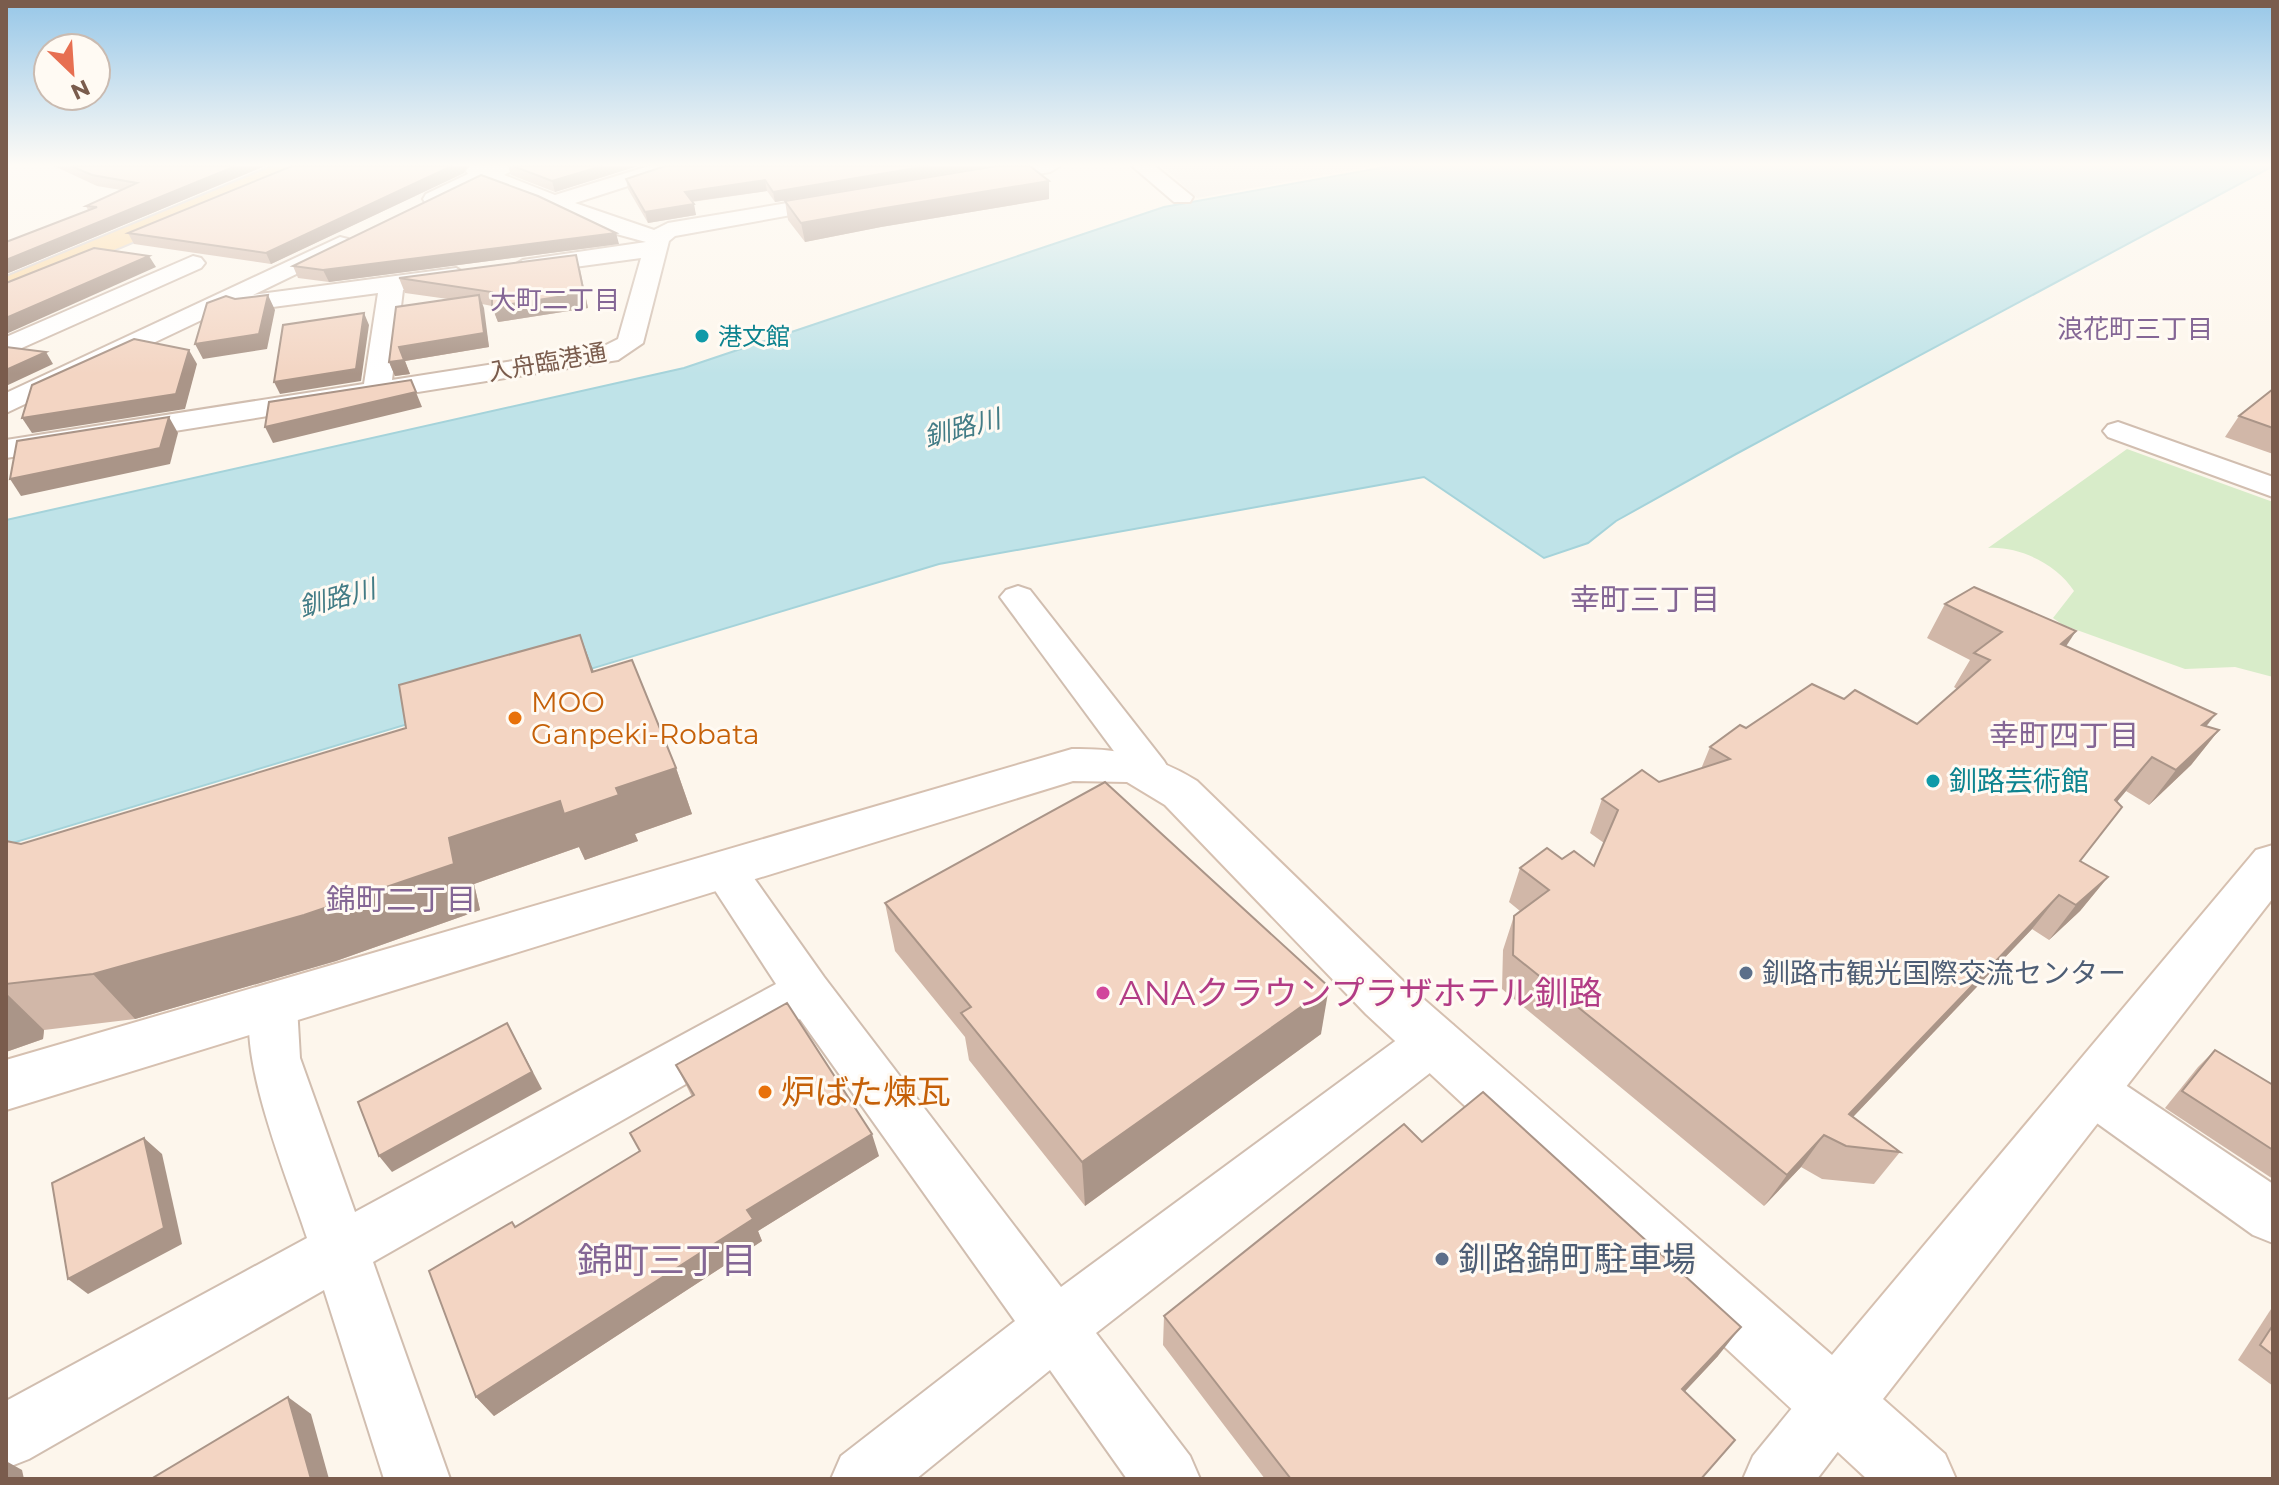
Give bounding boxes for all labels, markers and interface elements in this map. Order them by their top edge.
north arrow [32,32,112,112]
text: N [66,74,94,106]
district label: 大町二丁目 [490,284,620,316]
district label: 浪花町三丁目 [2057,313,2213,345]
place label: 港文館 [718,322,790,351]
marker: 港文館 [693,327,711,345]
street label: 入舟臨港通 [485,337,609,387]
water label: 釧路川 [920,402,1007,454]
water label: 釧路川 [295,572,382,624]
district label: 幸町三丁目 [1570,581,1720,618]
place label: MOO Ganpeki-Robata [531,685,760,751]
marker: MOO Ganpeki-Robata [506,709,524,727]
district label: 幸町四丁目 [1989,717,2139,754]
place label: 釧路芸術館 [1949,764,2089,798]
marker: 釧路芸術館 [1924,772,1942,790]
district label: 錦町二丁目 [326,881,476,918]
place label: 釧路市観光国際交流センター [1762,956,2126,990]
marker: 釧路市観光国際交流センター [1737,964,1755,982]
place label: ANAクラウンプラザホテル釧路 [1119,972,1602,1014]
marker: ANAクラウンプラザホテル釧路 [1094,984,1112,1002]
place label: 炉ばた煉瓦 [781,1071,951,1113]
marker: 炉ばた煉瓦 [756,1083,774,1101]
district label: 錦町三丁目 [577,1238,757,1282]
place label: 釧路錦町駐車場 [1458,1238,1696,1280]
marker: 釧路錦町駐車場 [1433,1250,1451,1268]

